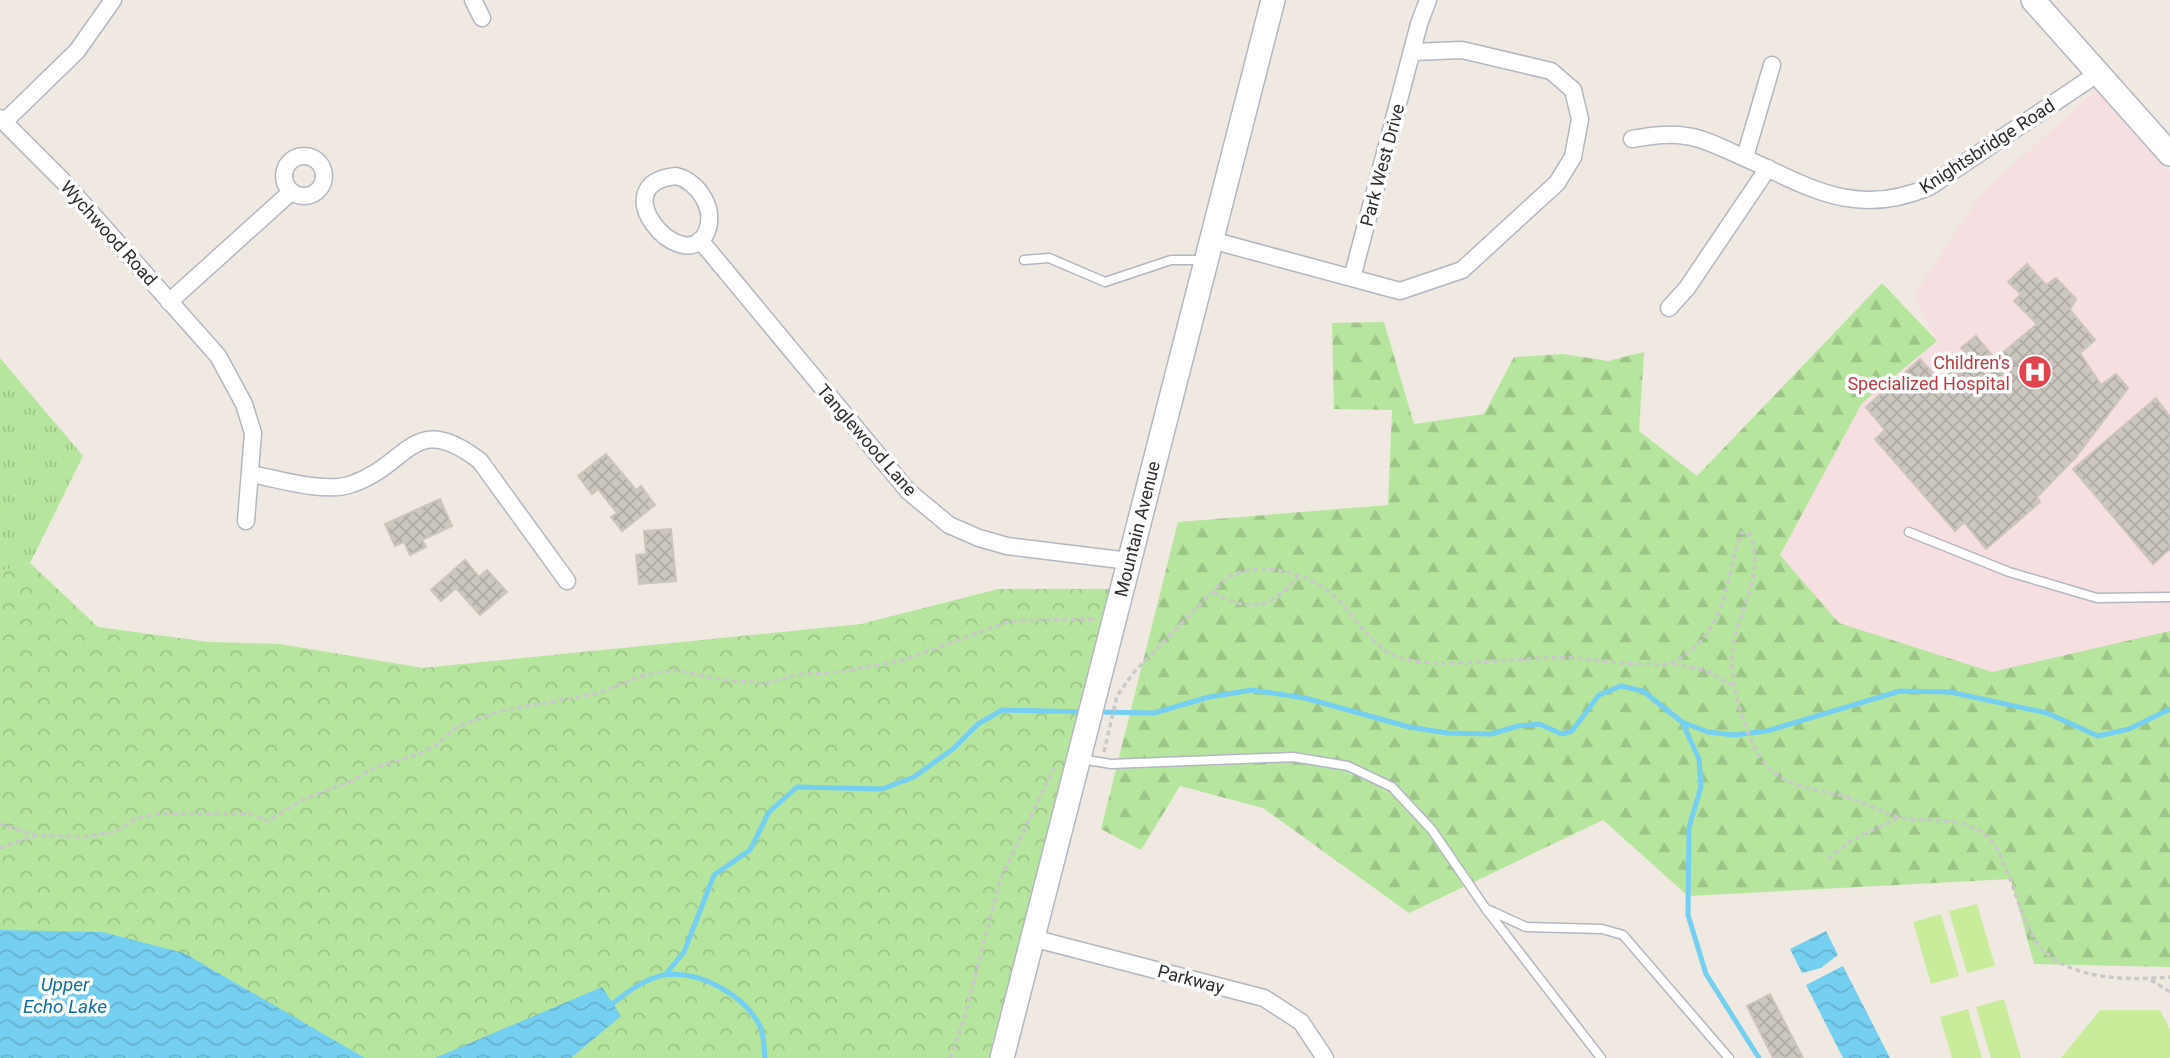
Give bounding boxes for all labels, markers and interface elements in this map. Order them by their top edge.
street label: Knightsbridge Road [1916,95,2058,197]
street label: Park West Drive [1356,101,1408,229]
street label: Wychwood Road [56,176,162,290]
place label: Children's Specialized Hospital [1847,352,2010,394]
hospital icon: Children's Specialized Hospital [2016,353,2054,391]
street label: Tanglewood Lane [813,380,921,500]
street label: Mountain Avenue [1110,459,1164,599]
street label: Parkway [1155,960,1227,998]
water label: Upper Echo Lake [23,973,107,1018]

